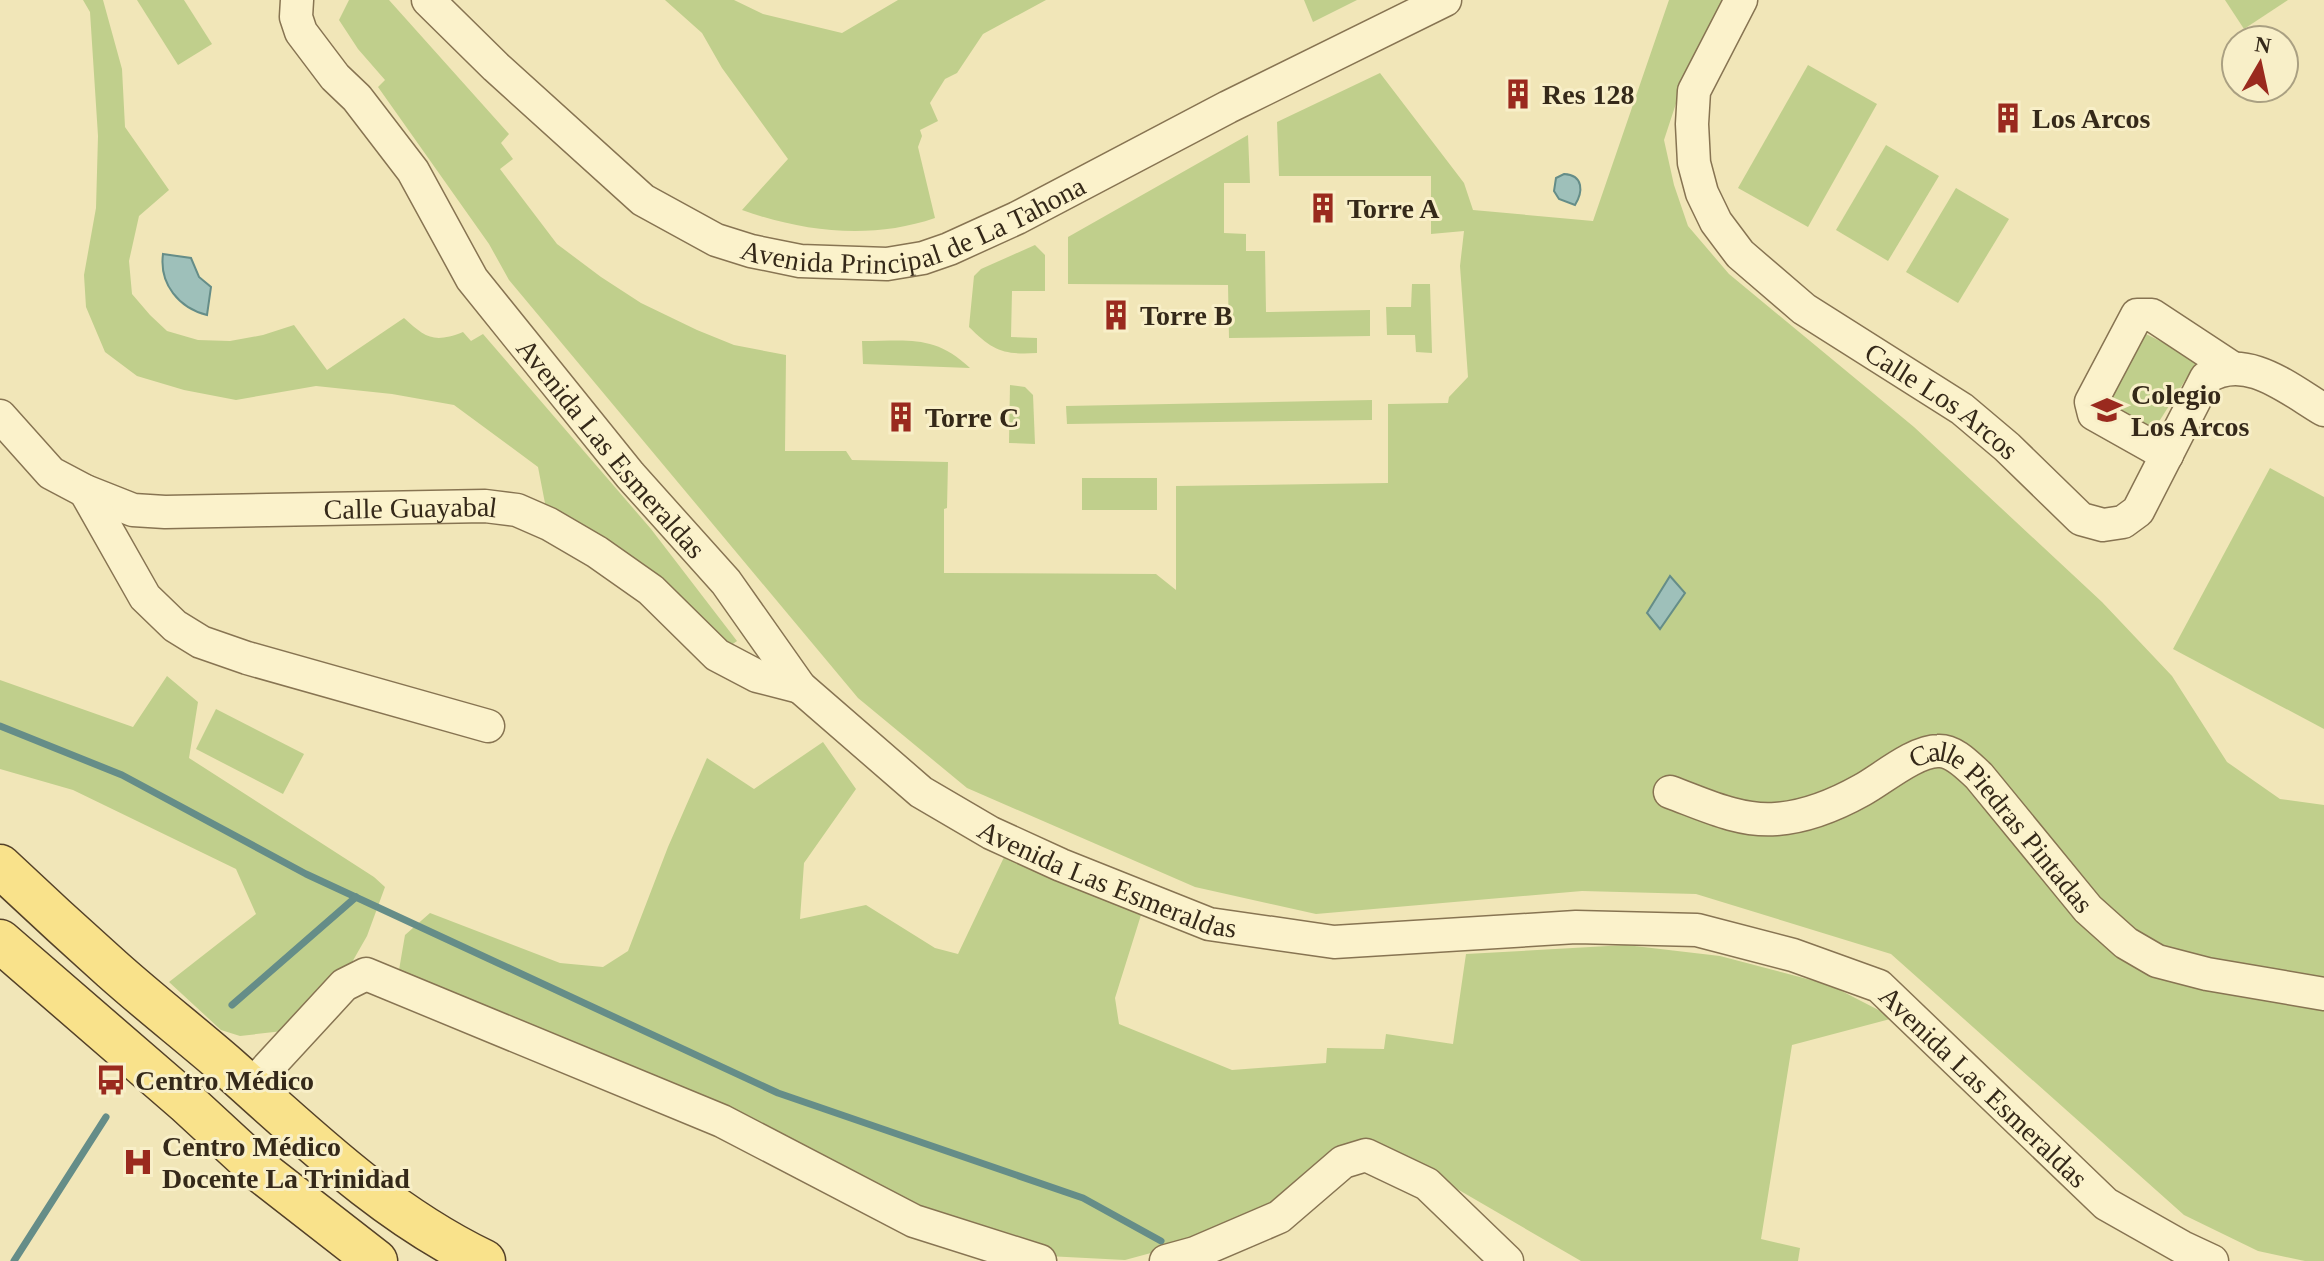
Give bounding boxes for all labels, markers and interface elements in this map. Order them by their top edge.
north arrow [2220,24,2300,104]
text: N [2253,31,2273,58]
building icon: Res 128 [1501,77,1535,111]
place label: Res 128 [1542,79,1635,110]
building icon: Los Arcos [1991,101,2025,135]
place label: Los Arcos [2032,103,2151,134]
street label: Avenida Principal de La Tahona [737,170,1091,280]
building icon: Torre A [1306,191,1340,225]
place label: Torre A [1347,193,1440,224]
building icon: Torre B [1099,298,1133,332]
place label: Torre B [1140,300,1233,331]
street label: Avenida Las Esmeraldas [510,333,712,564]
street label: Calle Los Arcos [1859,337,2025,466]
place label: Colegio Los Arcos [2131,379,2250,442]
school or university icon: Colegio Los Arcos [2090,393,2124,427]
building icon: Torre C [884,400,918,434]
place label: Torre C [925,402,1019,433]
street label: Calle Guayabal [323,491,499,525]
street label: Calle Piedras Pintadas [1904,736,2100,919]
street label: Avenida Las Esmeraldas [972,814,1239,944]
street label: Avenida Las Esmeraldas [1873,980,2094,1194]
bus stop icon: Centro Médico [94,1063,128,1097]
place label: Centro Médico [135,1065,314,1096]
place label: Centro Médico Docente La Trinidad [162,1131,410,1194]
hospital icon: Centro Médico Docente La Trinidad [121,1145,155,1179]

